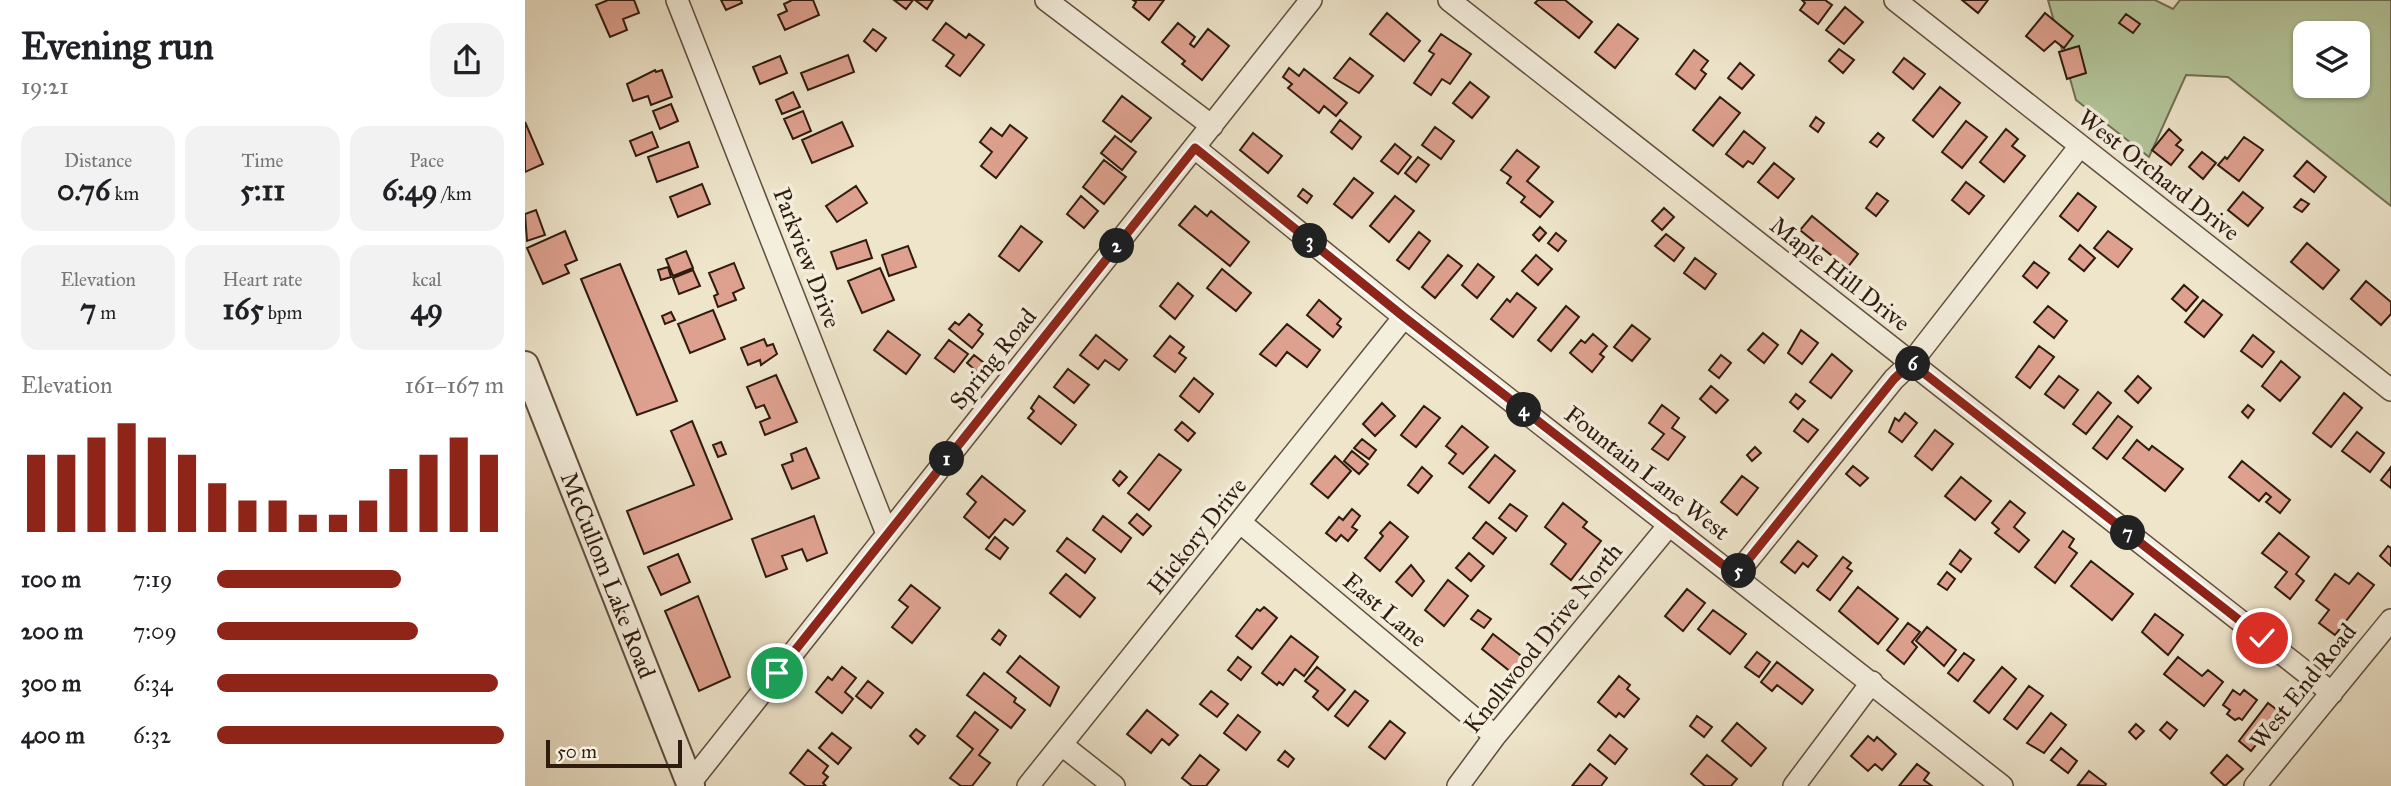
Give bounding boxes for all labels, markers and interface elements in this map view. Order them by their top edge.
map controls [2293,21,2370,98]
button: layers [2293,21,2370,98]
text: Evening run [21,23,214,69]
button: share [430,23,504,97]
text: 19:21 [21,72,69,100]
street label: West Orchard Drive [2072,103,2246,247]
text: Distance [64,149,132,172]
text: Time [241,149,284,172]
text: Pace [410,149,444,172]
text: 0.76 [57,172,110,208]
text: 5:11 [240,172,285,208]
text: 6:49 [382,172,438,208]
text: km [110,182,139,205]
text: /km [438,182,472,205]
street label: Parkview Drive [766,184,848,332]
street label: Maple Hill Drive [1764,210,1916,338]
pin: 3 [1293,224,1327,258]
pin: 2 [1099,229,1135,264]
text: 3 [1306,229,1313,252]
text: 2 [1112,234,1121,257]
text: Elevation [60,268,136,291]
text: Heart rate [223,268,302,291]
text: kcal [412,268,442,291]
text: 7 [80,291,96,327]
text: 165 [223,291,264,327]
text: 49 [410,291,443,327]
text: m [96,301,116,324]
text: bpm [264,301,302,324]
street label: Spring Road [943,302,1043,416]
pin: 6 [1895,346,1931,382]
text: 6 [1908,352,1917,375]
text: Elevation [21,371,112,399]
text: 161–167 m [405,371,504,399]
pin: 4 [1507,392,1541,428]
text: 4 [1518,398,1529,421]
street label: Fountain Lane West [1558,399,1736,547]
pin: 1 [929,442,965,476]
text: 1 [943,447,950,470]
street label: McCullom Lake Road [554,468,662,683]
street label: Hickory Drive [1141,472,1253,600]
pin: 7 [2111,516,2145,550]
text: 7 [2122,521,2133,544]
street label: Knollwood Drive North [1457,537,1629,739]
pin: 5 [1721,554,1757,588]
text: 5 [1734,559,1743,582]
text: 100 m [21,565,81,593]
text: 7:19 [133,565,172,593]
street label: East Lane [1337,566,1433,654]
pin [2232,608,2292,668]
text: 200 m [21,617,83,645]
text: 7:09 [133,617,177,645]
street label: West End Road [2243,617,2363,755]
icon: check [2243,619,2281,657]
pin [747,643,807,703]
icon: arrive [758,654,796,692]
text: 300 m [21,669,81,697]
text: 6:34 [133,669,173,697]
text: 400 m [21,721,85,749]
text: 6:32 [133,721,171,749]
scale bar [546,737,683,769]
text: 50 m [557,740,597,763]

